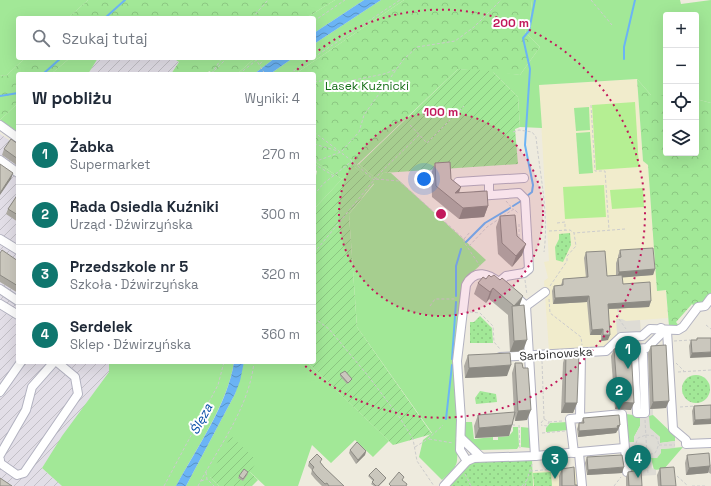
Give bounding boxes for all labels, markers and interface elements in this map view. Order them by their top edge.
map controls [663,12,699,156]
button: + [663,12,699,48]
text: 200 m [493,15,529,31]
search box [16,16,316,60]
icon: search [30,27,52,49]
text: Szukaj tutaj [62,29,148,48]
button: − [663,48,699,84]
park label: Lasek Kuźnicki [325,78,409,94]
button: locate [663,84,699,120]
text: W pobliżu [32,87,112,109]
text: Wyniki: 4 [245,90,300,107]
text: 100 m [424,104,458,120]
button: layers [663,120,699,156]
text: Żabka [70,137,114,156]
text: 1 [42,146,48,163]
text: 270 m [262,146,300,163]
text: Supermarket [70,156,151,173]
your location [414,169,434,189]
text: Rada Osiedla Kuźniki [70,197,219,216]
text: 2 [41,206,49,223]
text: 300 m [261,206,300,223]
centre of rings [434,207,448,221]
text: Urząd · Dźwirzyńska [70,216,193,233]
text: Przedszkole nr 5 [70,257,188,276]
text: 3 [41,266,49,283]
text: 320 m [261,266,300,283]
text: Szkoła · Dźwirzyńska [70,276,199,293]
text: Serdelek [70,317,133,336]
text: 4 [41,326,49,343]
text: 360 m [261,326,300,343]
text: Sklep · Dźwirzyńska [70,336,191,353]
pin: 1 [615,336,641,369]
street label: Sarbinowska [519,343,593,365]
pin: 2 [606,377,632,410]
water label: Ślęza [186,400,216,437]
pin: 4 [625,445,651,478]
pin: 3 [542,446,568,479]

